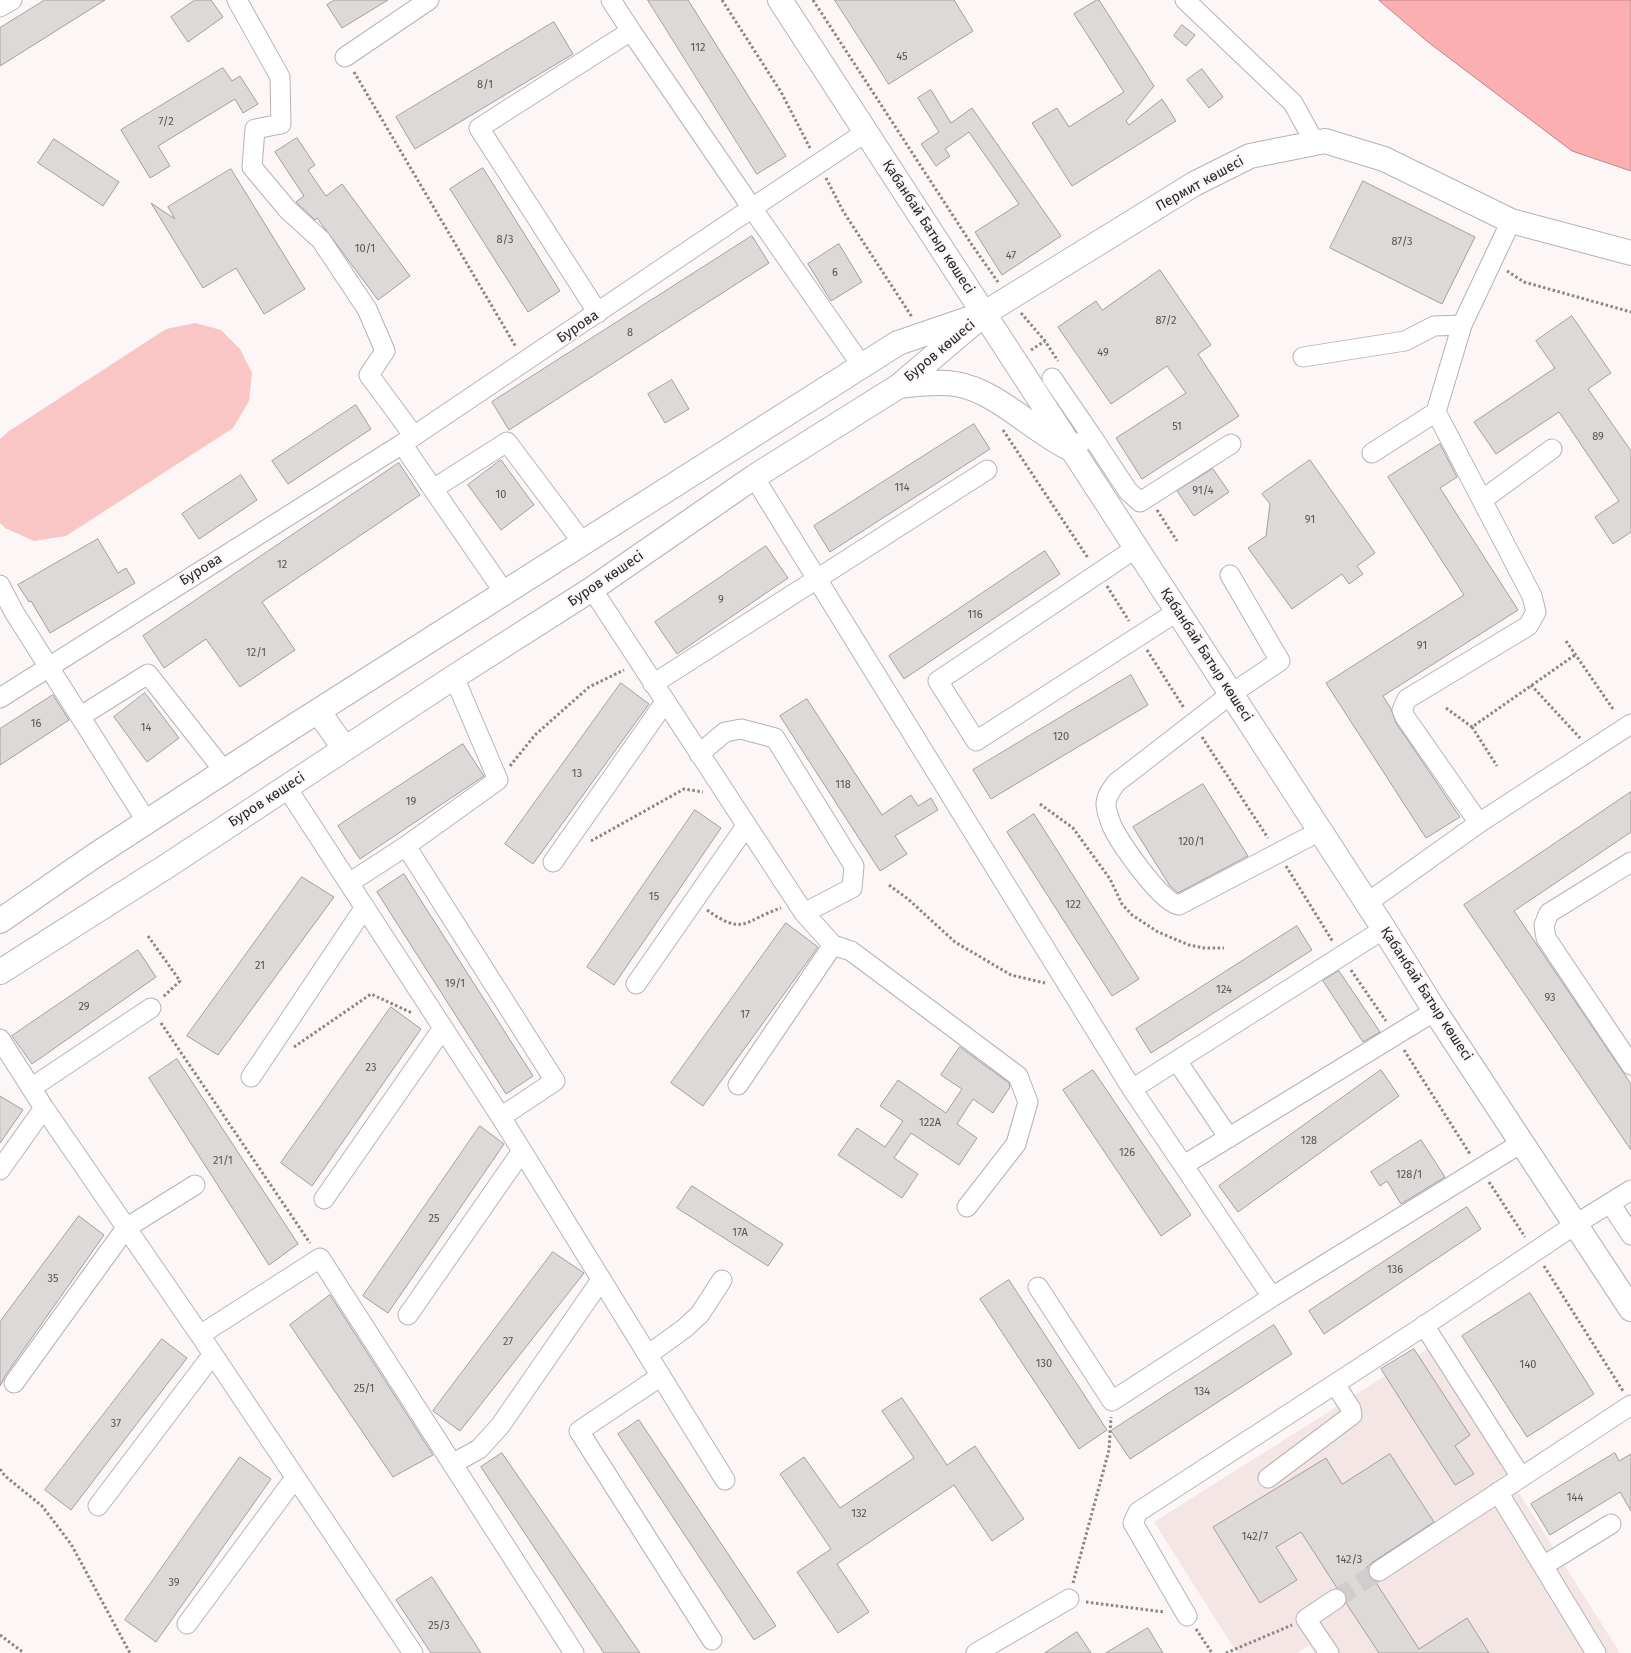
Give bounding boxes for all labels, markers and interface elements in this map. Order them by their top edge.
house number: 112 [691,41,705,55]
house number: 45 [896,50,908,64]
house number: 8/1 [477,78,493,92]
house number: 7/2 [158,115,174,129]
street label: Пермит көшесі [1153,153,1247,215]
street label: Қабанбай Батыр көшесі [878,157,978,297]
house number: 8/3 [497,233,513,247]
house number: 87/3 [1391,235,1413,249]
house number: 10/1 [355,242,375,256]
house number: 47 [1006,249,1016,263]
house number: 6 [832,266,838,280]
street label: Бурова [554,307,602,347]
house number: 87/2 [1155,314,1177,328]
street label: Буров көшесі [901,316,979,386]
house number: 8 [627,326,633,340]
house number: 49 [1097,346,1109,360]
house number: 51 [1172,420,1182,434]
house number: 89 [1592,430,1604,444]
house number: 114 [894,481,910,495]
house number: 91/4 [1192,484,1214,498]
house number: 10 [496,488,506,502]
house number: 91 [1305,513,1315,527]
street label: Буров көшесі [565,547,647,611]
street label: Бурова [177,550,225,590]
house number: 12 [277,558,287,572]
street label: Қабанбай Батыр көшесі [1156,585,1256,725]
house number: 9 [718,593,724,607]
house number: 116 [967,608,983,622]
house number: 91 [1417,639,1427,653]
house number: 12/1 [246,646,266,660]
house number: 16 [31,717,41,731]
house number: 14 [141,721,151,735]
house number: 120 [1053,730,1069,744]
house number: 13 [572,767,582,781]
street label: Буров көшесі [226,769,308,831]
house number: 118 [835,778,851,792]
house number: 19 [406,795,416,809]
house number: 120/1 [1178,835,1204,849]
house number: 15 [649,890,659,904]
house number: 122 [1065,898,1081,912]
street label: Қабанбай Батыр көшесі [1376,924,1476,1064]
house number: 21 [255,959,265,973]
house number: 19/1 [445,977,465,991]
house number: 124 [1216,983,1232,997]
house number: 93 [1544,991,1556,1005]
house number: 29 [78,1000,90,1014]
house number: 17 [740,1008,750,1022]
house number: 23 [366,1061,376,1075]
house number: 122А [919,1116,941,1130]
house number: 128 [1301,1134,1317,1148]
house number: 126 [1119,1146,1135,1160]
house number: 21/1 [213,1154,233,1168]
house number: 128/1 [1396,1168,1422,1182]
house number: 25 [429,1212,439,1226]
house number: 17А [732,1226,748,1240]
house number: 136 [1387,1263,1403,1277]
house number: 35 [48,1272,58,1286]
house number: 27 [503,1335,513,1349]
house number: 130 [1036,1357,1052,1371]
house number: 140 [1520,1358,1536,1372]
house number: 25/1 [354,1382,374,1396]
house number: 134 [1194,1385,1210,1399]
house number: 37 [111,1417,121,1431]
house number: 144 [1567,1491,1583,1505]
house number: 132 [851,1507,867,1521]
house number: 142/7 [1242,1530,1268,1544]
house number: 142/3 [1336,1553,1362,1567]
house number: 39 [168,1576,180,1590]
house number: 25/3 [428,1619,450,1633]

